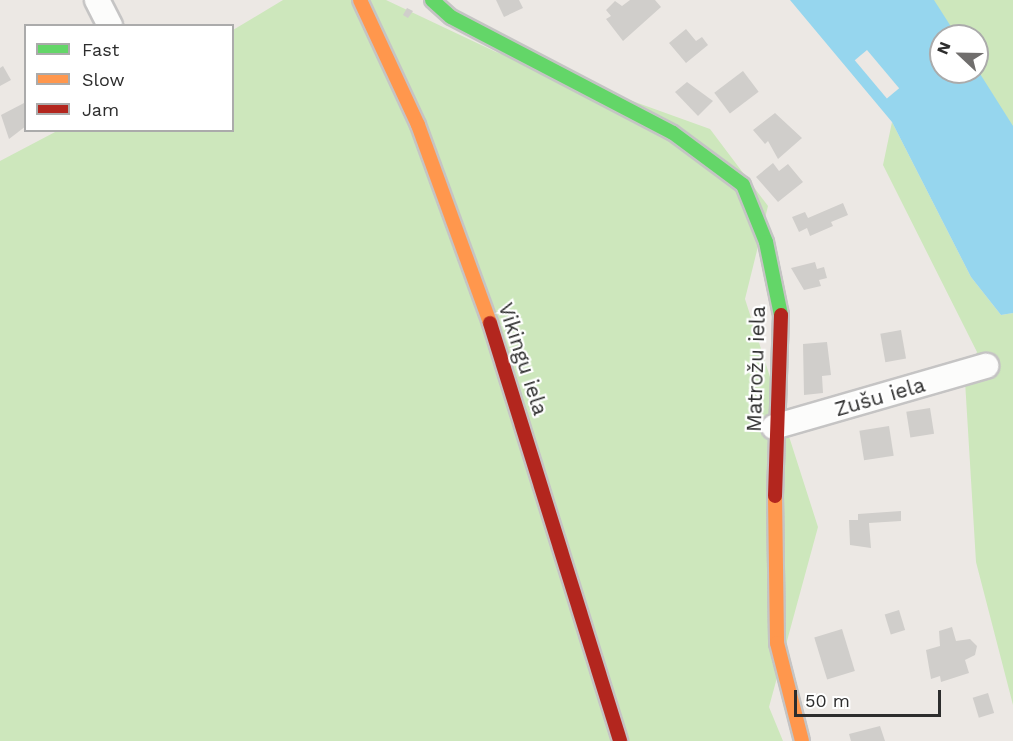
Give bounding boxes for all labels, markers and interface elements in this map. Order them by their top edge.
legend [24,24,234,132]
north arrow [929,24,989,84]
text: Fast [82,39,119,60]
text: N [933,39,955,57]
text: Slow [82,69,125,90]
text: Jam [82,99,119,120]
street label: Vikingu iela [493,299,553,419]
street label: Matrožu iela [741,306,771,432]
street label: Zušu iela [832,372,928,422]
scale bar [797,678,944,716]
text: 50 m [805,690,850,711]

